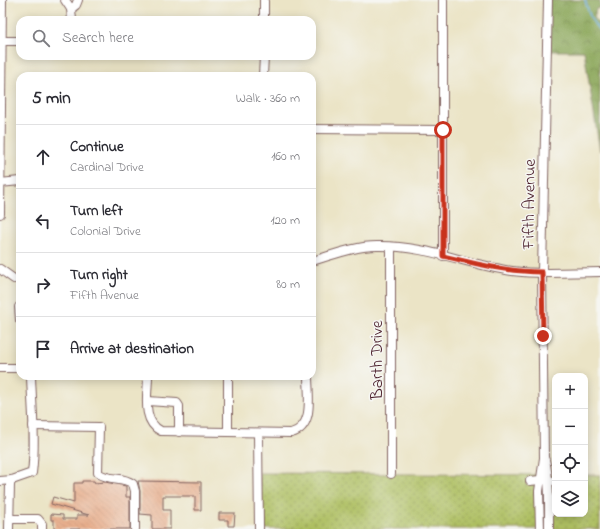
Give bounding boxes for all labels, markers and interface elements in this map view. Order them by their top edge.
search box [16,16,316,60]
icon: search [30,27,52,49]
text: Search here [62,27,134,49]
text: 5 min [32,86,71,111]
text: Walk · 360 m [236,89,300,108]
route start [434,121,452,139]
text: Continue [70,136,124,158]
icon: ahead [32,146,54,168]
text: 160 m [271,147,300,166]
text: Cardinal Drive [70,158,144,177]
street label: Fifth Avenue [516,158,543,250]
text: Turn left [70,200,123,222]
icon: left [32,210,54,232]
text: 120 m [270,211,300,230]
text: Colonial Drive [70,222,141,241]
text: Turn right [70,264,128,286]
icon: right [32,274,54,296]
text: 80 m [276,275,300,294]
text: Fifth Avenue [70,286,139,305]
street label: Barth Drive [365,320,390,401]
route end [534,327,552,345]
icon: arrive [32,338,54,360]
text: Arrive at destination [70,338,194,360]
map controls [552,373,588,517]
button: + [552,373,588,409]
button: − [552,409,588,445]
button: locate [552,445,588,481]
button: layers [552,481,588,517]

